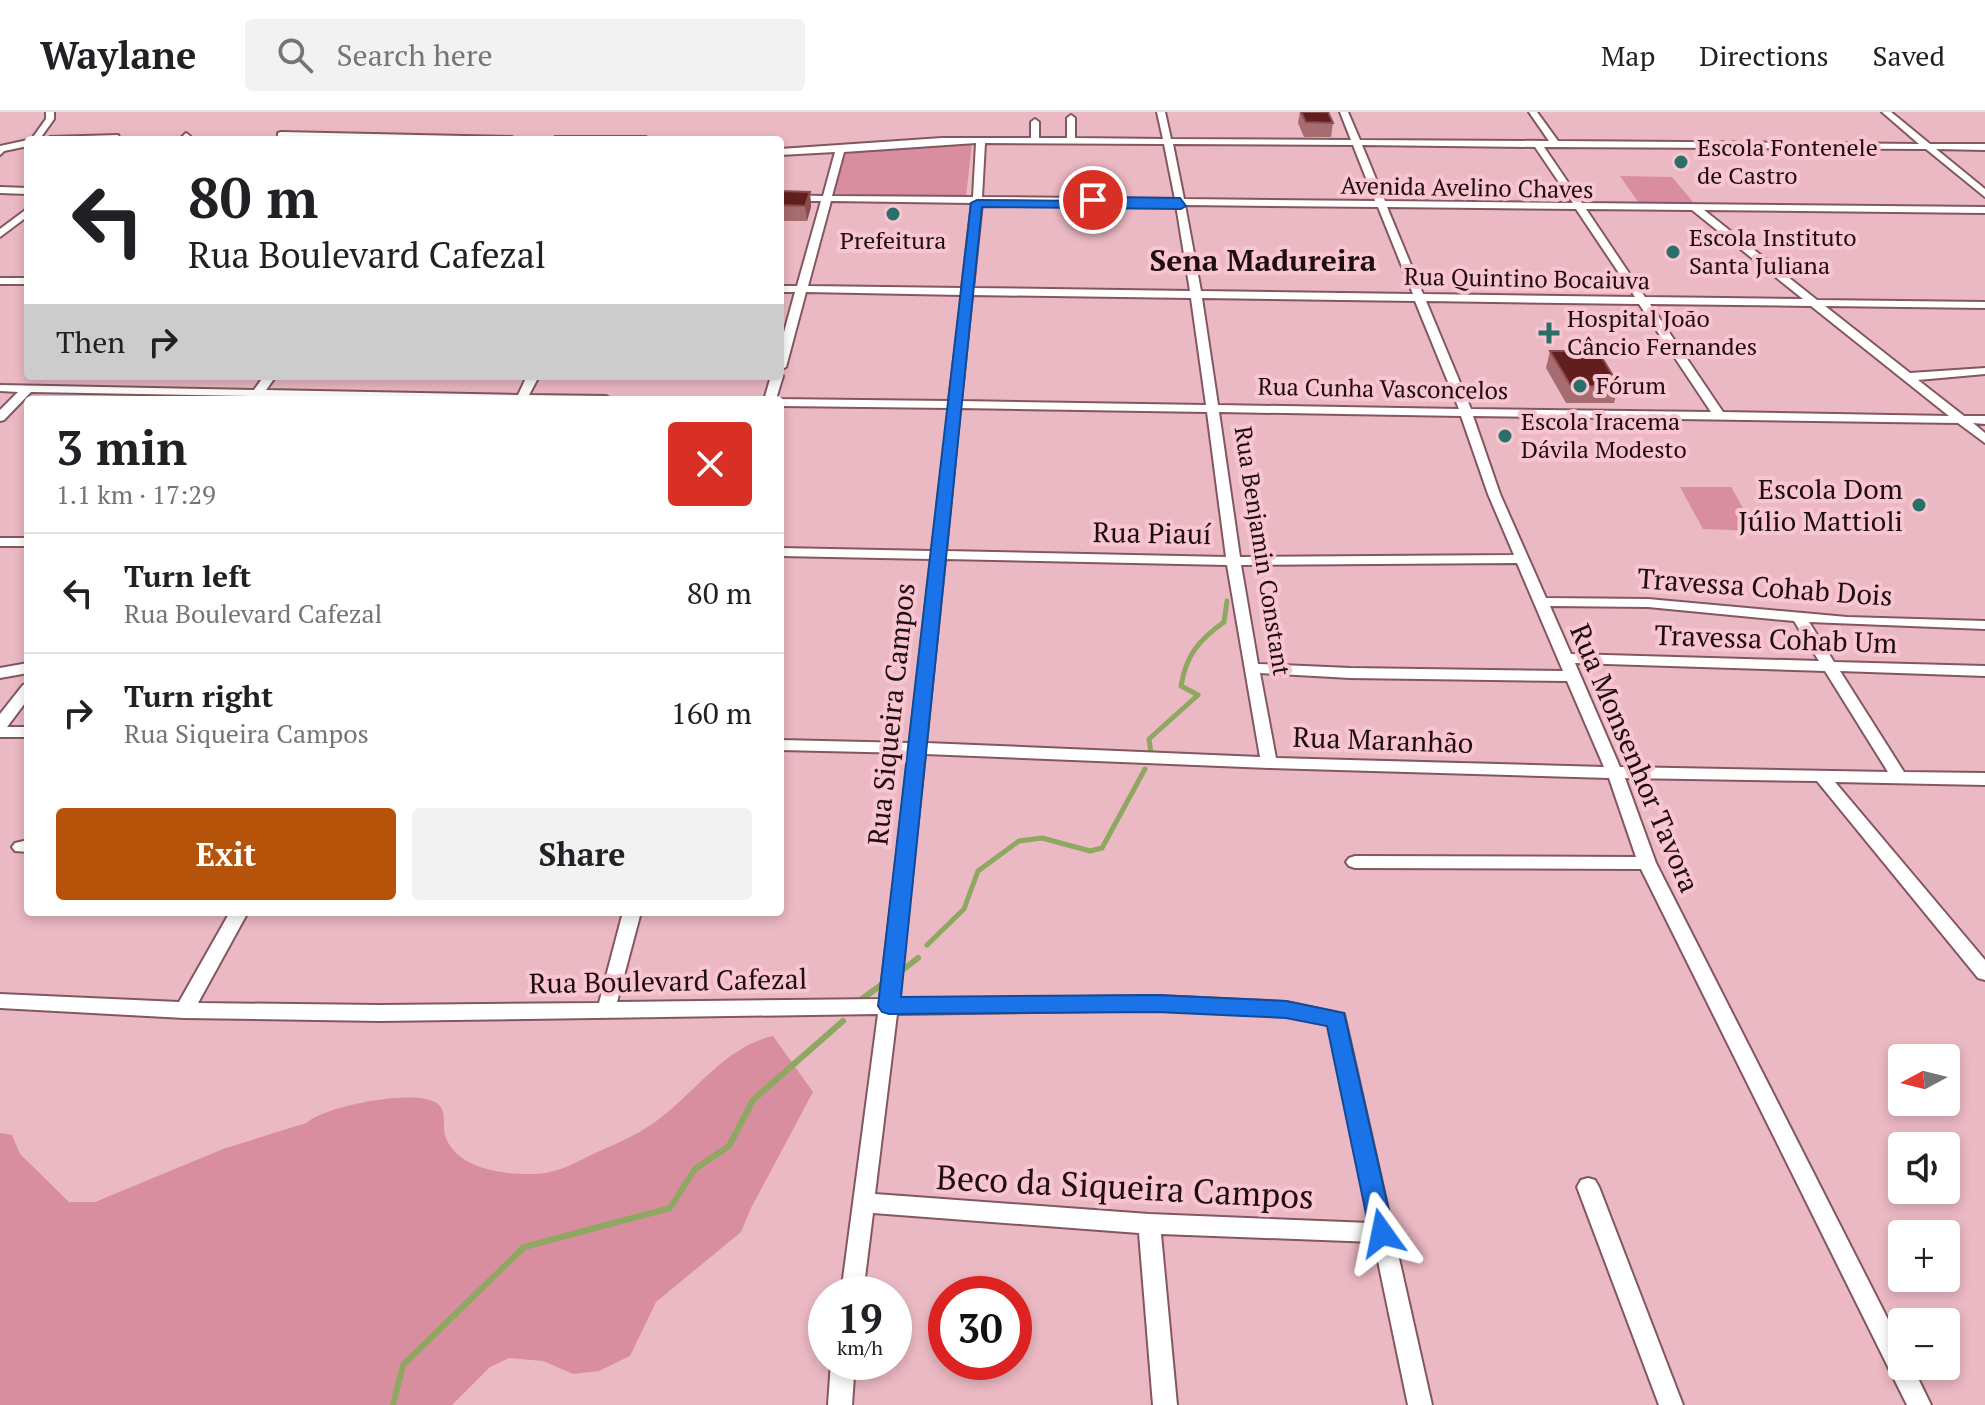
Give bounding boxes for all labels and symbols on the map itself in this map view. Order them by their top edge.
place label: Escola Fontenele de Castro [1697,131,1878,191]
marker: Escola Fontenele de Castro [1672,153,1690,171]
pin [1059,166,1127,234]
street label: Avenida Avelino Chaves [1340,169,1594,205]
marker: Prefeitura [884,205,902,223]
place label: Escola Instituto Santa Juliana [1689,221,1857,281]
place label: Prefeitura [840,224,946,256]
district label: Sena Madureira [1150,240,1377,280]
marker: Escola Instituto Santa Juliana [1664,243,1682,261]
street label: Rua Quintino Bocaiuva [1404,260,1650,296]
place label: Hospital João Câncio Fernandes [1567,302,1757,362]
marker: Hospital João Câncio Fernandes [1538,322,1560,344]
place label: Fórum [1596,369,1666,401]
street label: Rua Cunha Vasconcelos [1257,370,1509,406]
marker: Fórum [1571,377,1589,395]
place label: Escola Iracema Dávila Modesto [1521,405,1687,465]
street label: Rua Benjamin Constant [1227,424,1299,678]
marker: Escola Iracema Dávila Modesto [1496,427,1514,445]
place label: Escola Dom Júlio Mattioli [1738,470,1903,539]
marker: Escola Dom Júlio Mattioli [1910,496,1928,514]
street label: Rua Piauí [1092,513,1212,552]
street label: Travessa Cohab Dois [1636,559,1894,614]
street label: Rua Siqueira Campos [858,581,923,847]
street label: Travessa Cohab Um [1654,616,1898,661]
street label: Rua Monsenhor Tavora [1562,618,1709,898]
street label: Rua Maranhão [1292,718,1474,761]
street label: Rua Boulevard Cafezal [529,960,807,1001]
north arrow [1888,1044,1960,1116]
street label: Beco da Siqueira Campos [935,1154,1315,1219]
position arrow [1340,1191,1424,1275]
speed limit sign: 30 [928,1276,1032,1380]

